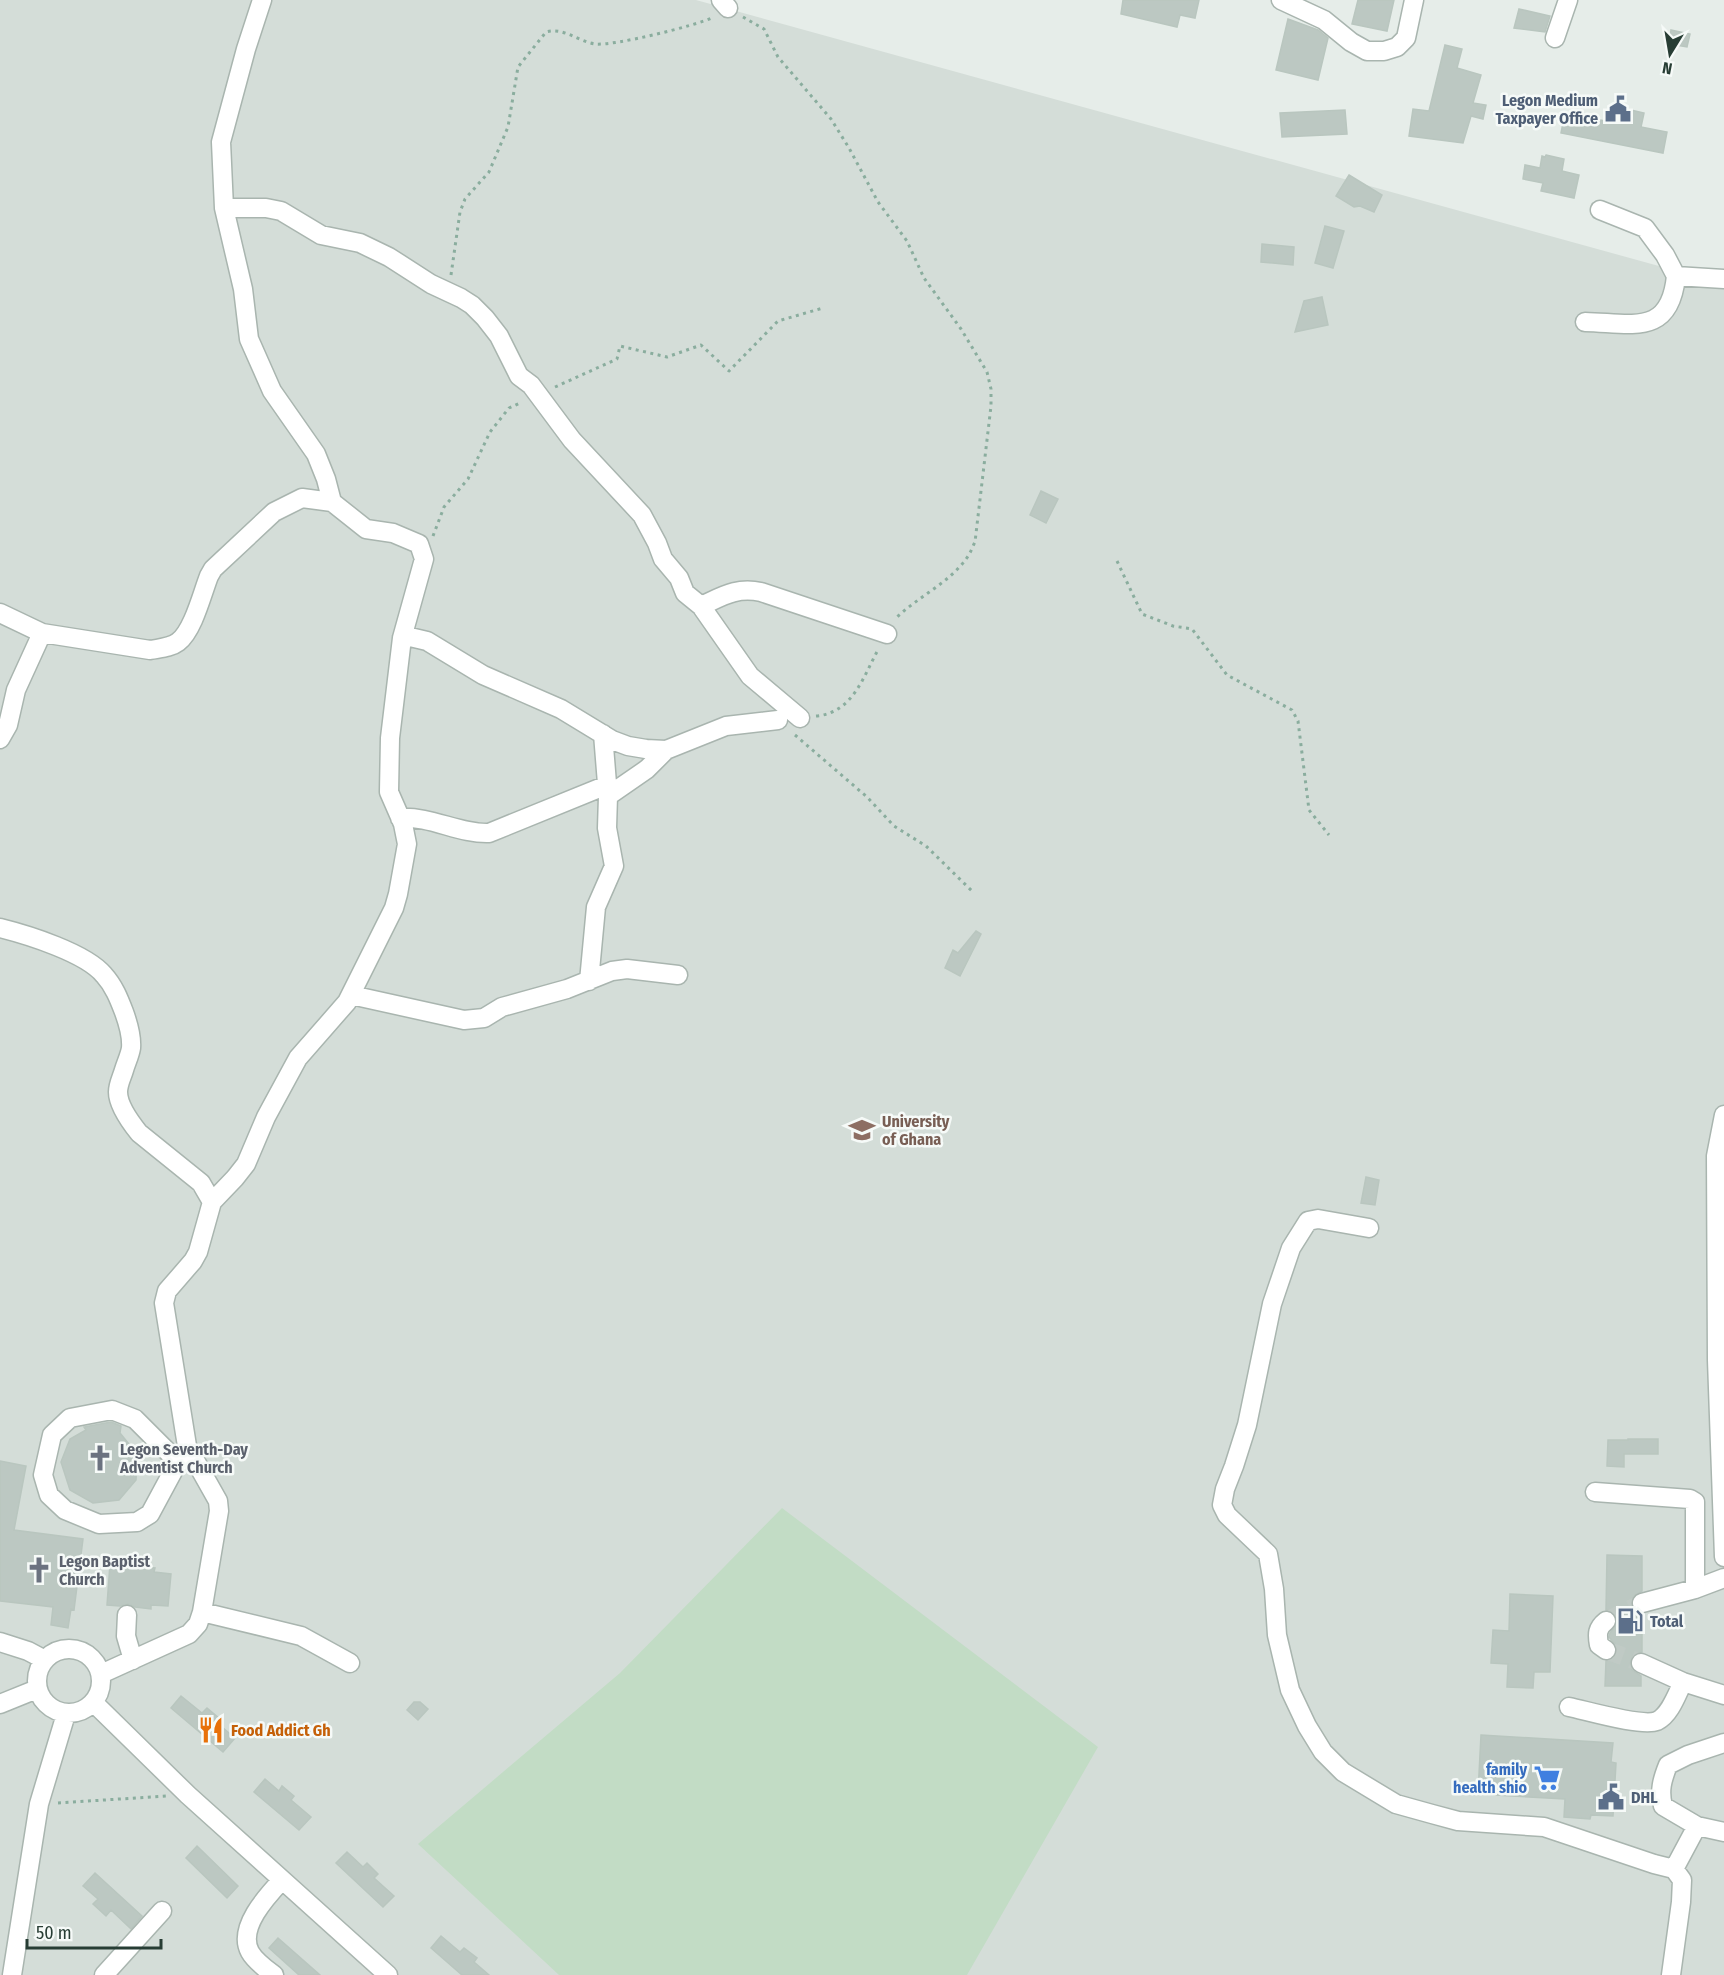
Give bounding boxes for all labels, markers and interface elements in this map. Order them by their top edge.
north arrow [1640,24,1700,84]
text: N [1661,58,1674,78]
place label: Legon Medium Taxpayer Office [1496,91,1598,128]
public building icon: Legon Medium Taxpayer Office [1603,94,1633,124]
place label: University of Ghana [882,1112,950,1149]
school or university icon: University of Ghana [847,1115,877,1145]
place label: Legon Seventh-Day Adventist Church [119,1440,248,1477]
church icon: Legon Seventh-Day Adventist Church [85,1443,115,1473]
place label: Legon Baptist Church [59,1552,150,1589]
church icon: Legon Baptist Church [24,1555,54,1585]
fuel station icon: Total [1615,1606,1645,1636]
place label: Total [1650,1612,1684,1631]
restaurant icon: Food Addict Gh [196,1715,226,1745]
place label: Food Addict Gh [231,1721,331,1740]
place label: family health shio [1453,1760,1527,1797]
supermarket icon: family health shio [1532,1763,1562,1793]
public building icon: DHL [1596,1782,1626,1812]
place label: DHL [1631,1788,1658,1807]
scale bar [27,1912,160,1950]
text: 50 m [36,1922,72,1944]

